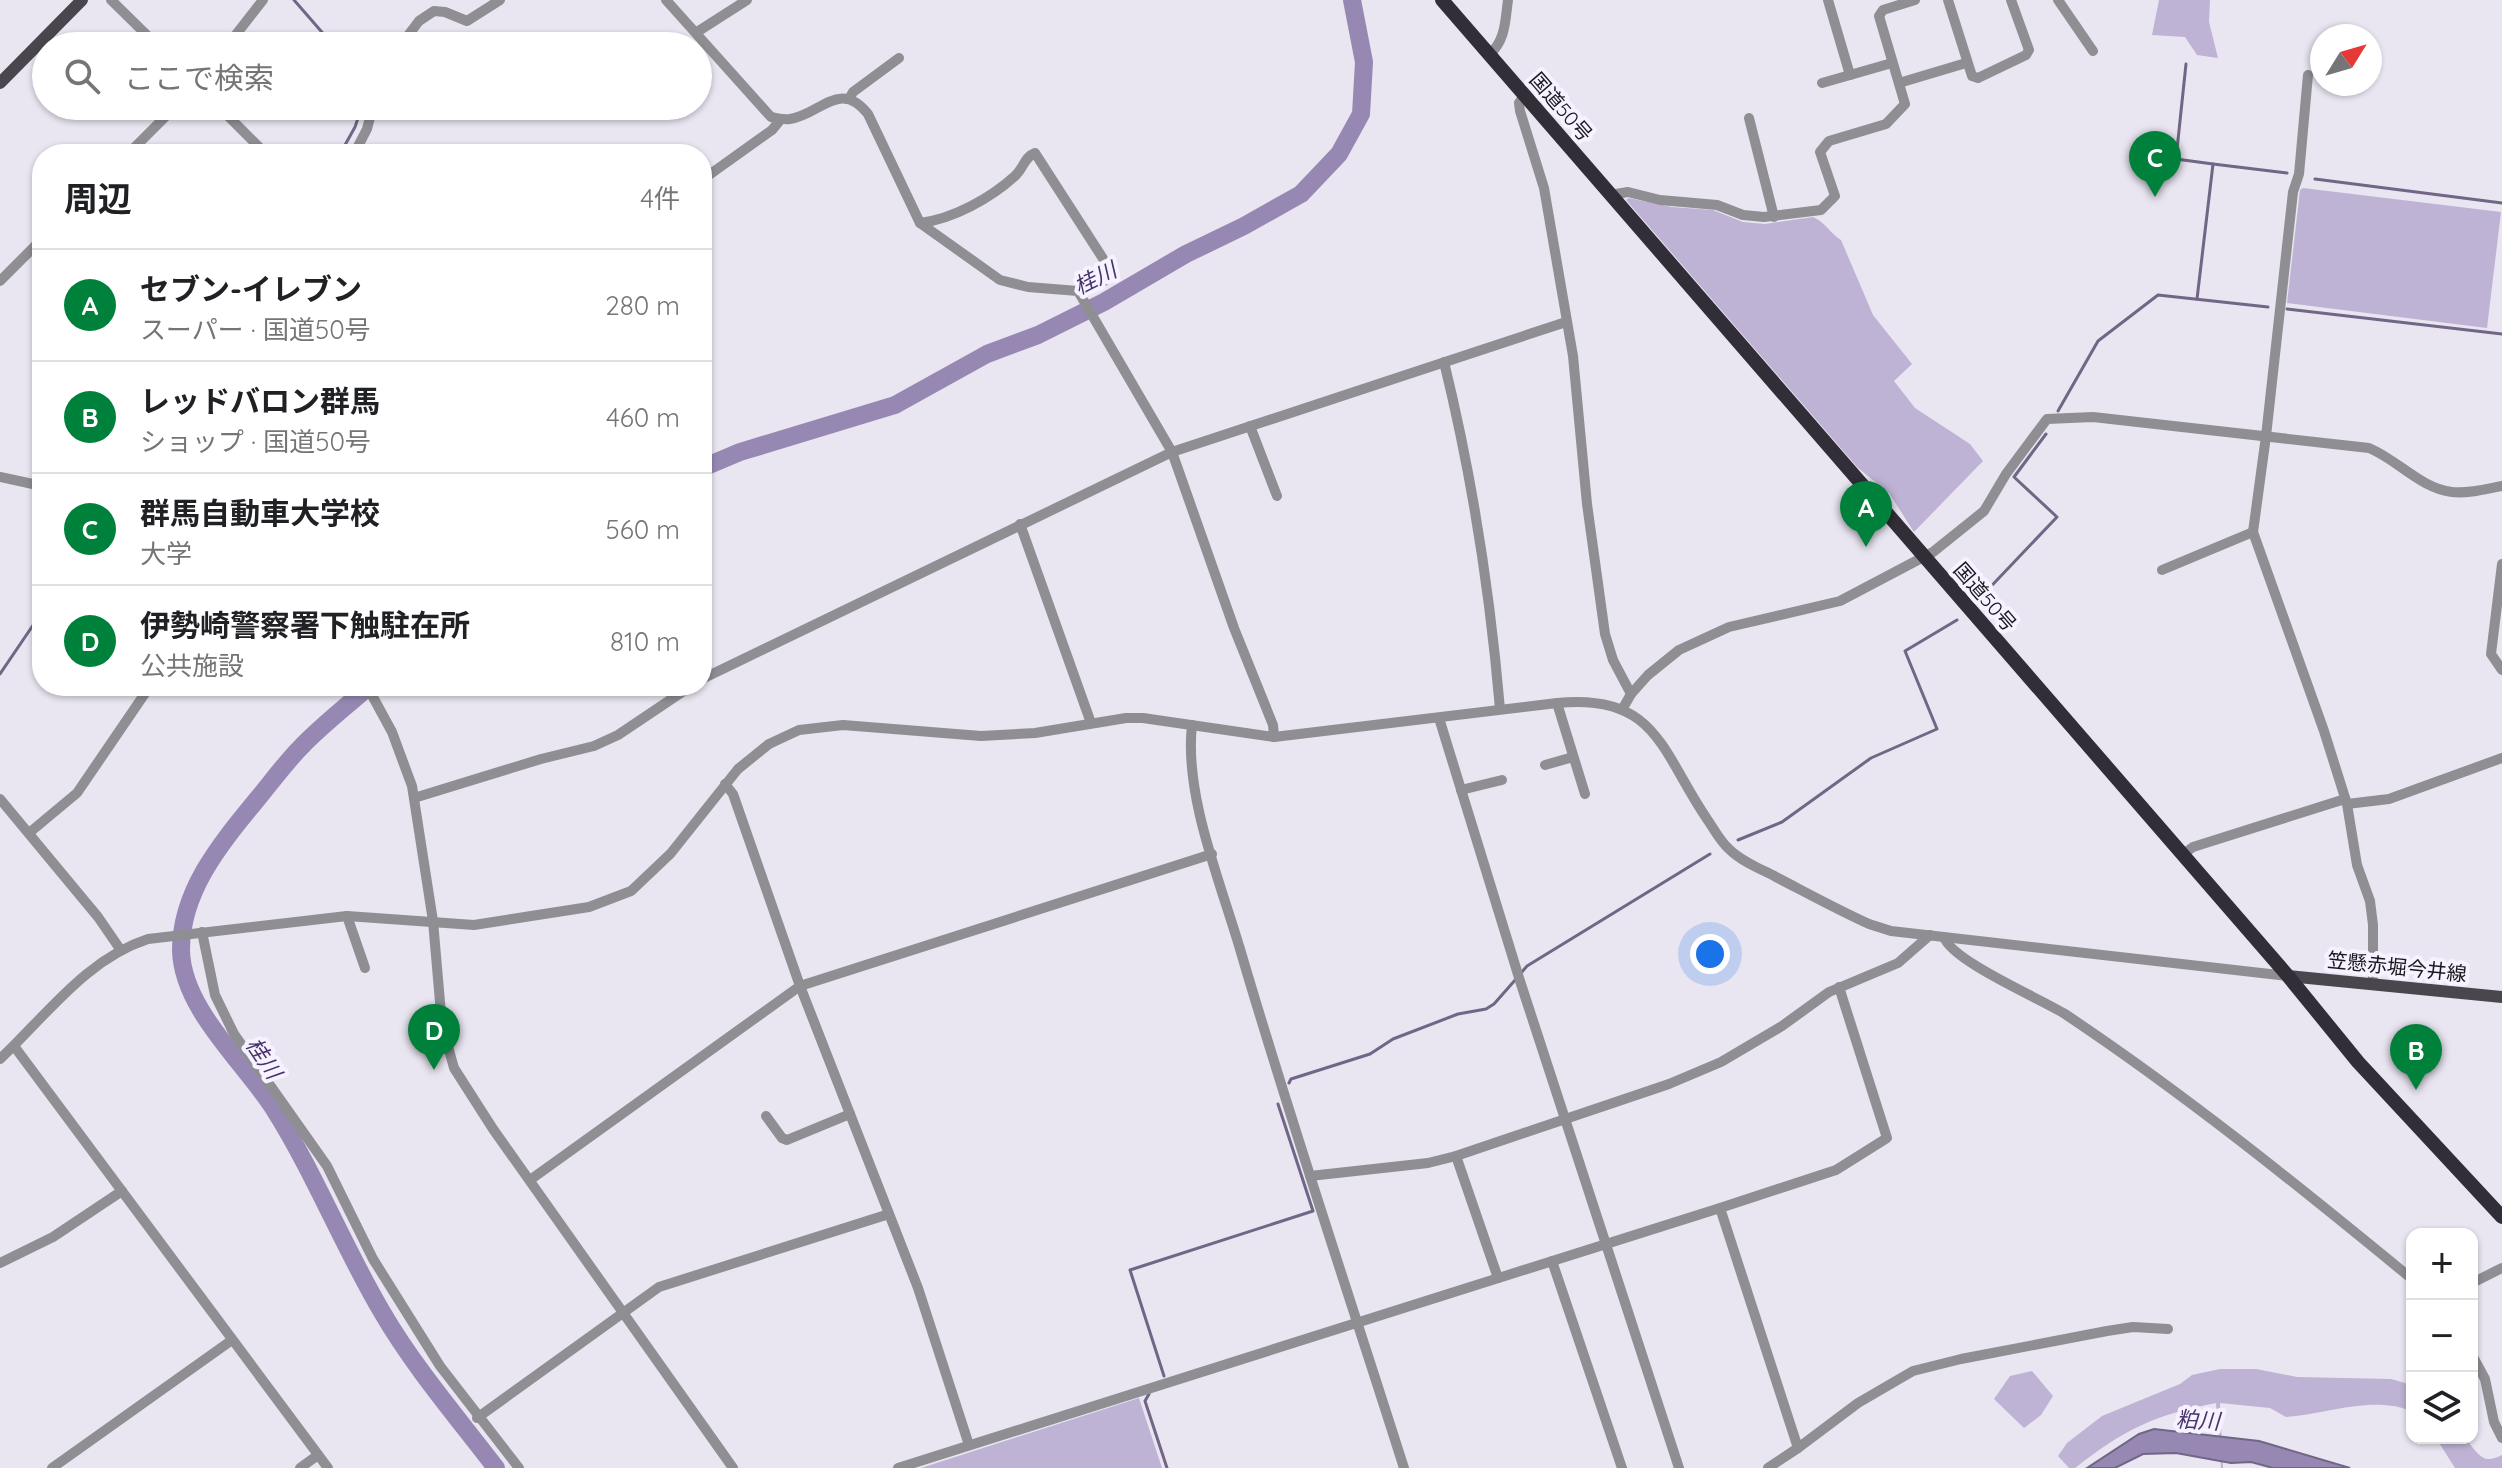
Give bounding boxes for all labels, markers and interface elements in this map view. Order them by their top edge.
north arrow [2310,24,2382,96]
search box [32,32,712,120]
icon: search [60,54,104,98]
text: ここで検索 [124,59,274,97]
street label: 国道50号 [1525,67,1598,146]
pin: C [2129,131,2181,197]
text: 周辺 [64,177,132,220]
text: 4件 [640,182,680,215]
water label: 桂川 [1069,255,1123,300]
text: セブン-イレブン [140,270,362,308]
text: A [82,289,98,322]
text: 280 m [605,289,680,322]
text: スーパー · 国道50号 [140,313,371,346]
text: レッドバロン群馬 [140,382,380,420]
text: B [81,401,99,434]
text: 460 m [606,401,680,434]
text: ショップ · 国道50号 [140,425,371,458]
pin: A [1840,481,1892,547]
text: 群馬自動車大学校 [140,494,380,532]
text: C [82,513,98,546]
text: 560 m [606,513,680,546]
text: 大学 [140,537,192,570]
street label: 国道50号 [1949,557,2022,636]
text: 伊勢崎警察署下触駐在所 [140,606,470,644]
text: D [81,625,99,658]
text: 810 m [610,625,680,658]
text: 公共施設 [140,649,244,682]
your location [1690,934,1730,974]
street label: 笠懸赤堀今井線 [2326,947,2468,986]
pin: D [408,1004,460,1070]
pin: B [2390,1024,2442,1090]
water label: 桂川 [240,1032,289,1086]
map controls [2406,1228,2478,1444]
button: + [2406,1228,2478,1300]
button: − [2406,1300,2478,1372]
button: layers [2406,1372,2478,1444]
water label: 粕川 [2175,1405,2223,1435]

